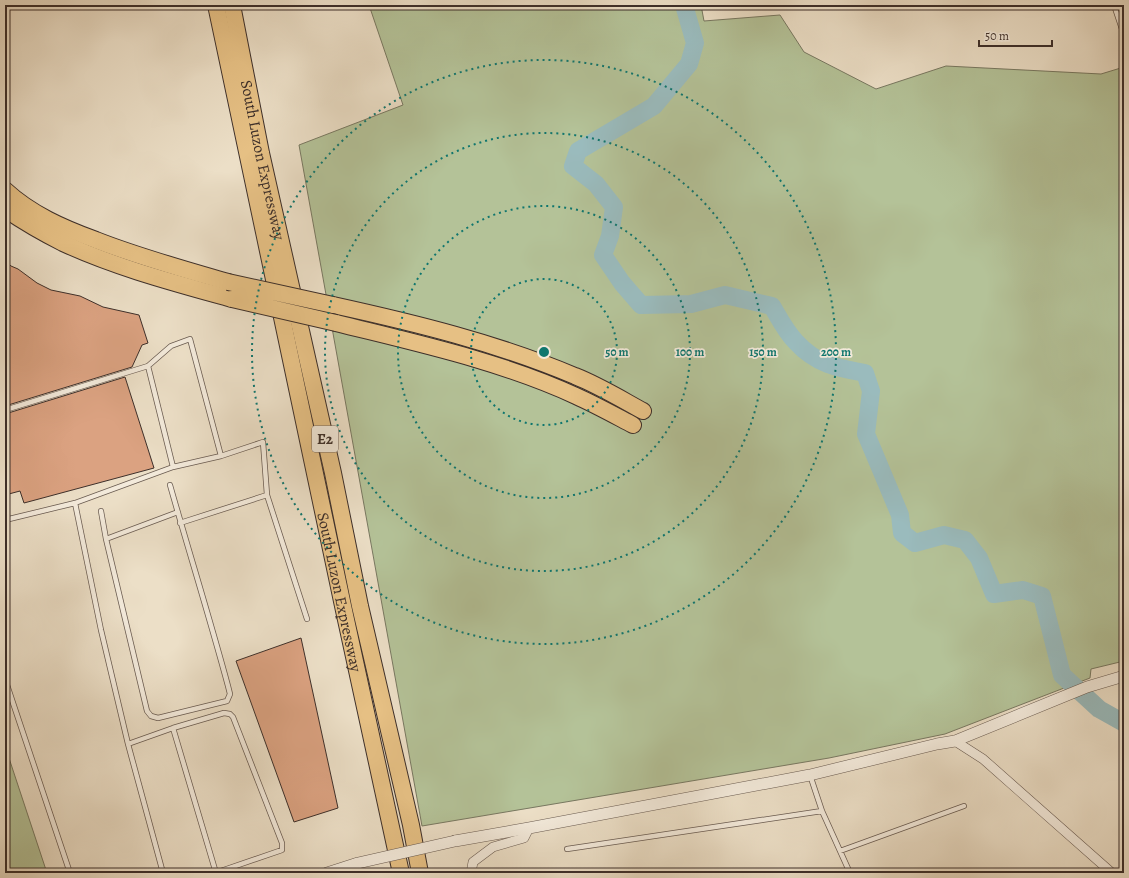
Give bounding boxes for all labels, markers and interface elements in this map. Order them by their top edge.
scale bar [979,22,1052,48]
text: 50 m [985,28,1009,44]
street label: South Luzon Expressway [235,78,290,243]
text: 50 m [605,344,629,360]
text: 100 m [676,344,704,360]
text: 150 m [749,344,777,360]
text: 200 m [821,344,851,360]
centre of rings [537,345,551,359]
road number: E2 [312,426,338,452]
street label: South Luzon Expressway [311,510,367,675]

